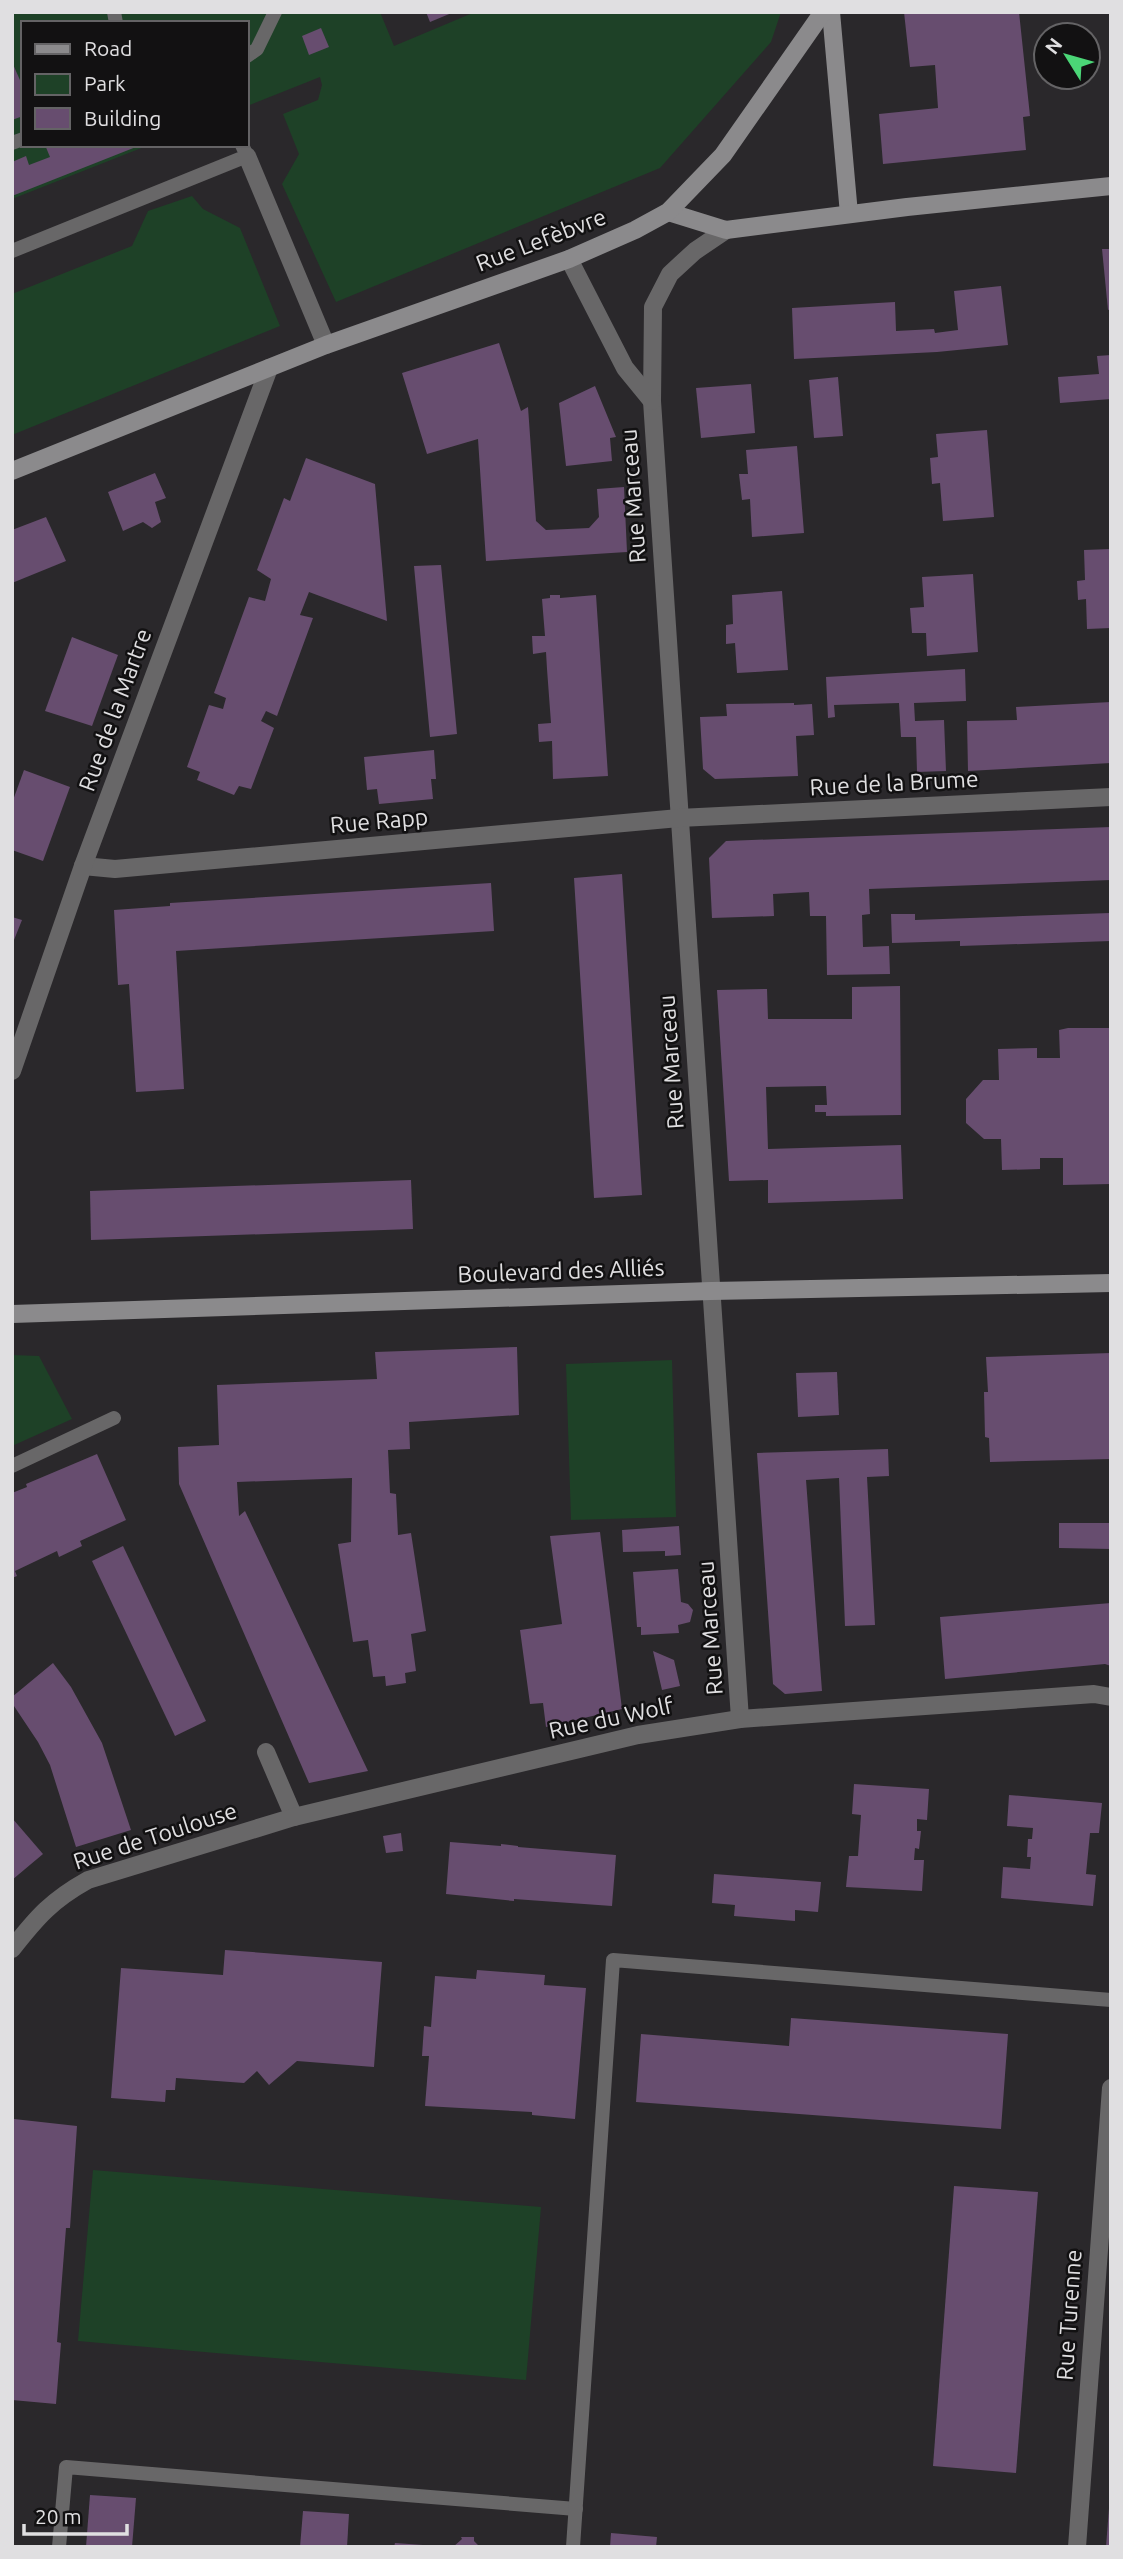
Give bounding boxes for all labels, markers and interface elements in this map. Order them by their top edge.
legend [21,21,248,147]
north arrow [1032,21,1102,91]
text: N [1040,33,1066,58]
text: Road [84,36,132,60]
text: Park [84,71,126,95]
text: Building [84,106,161,130]
street label: Rue Lefèbvre [472,203,609,276]
street label: Rue Marceau [615,428,650,564]
street label: Rue de la Martre [74,625,156,794]
street label: Rue de la Brume [809,766,979,799]
street label: Rue Rapp [329,804,429,837]
street label: Rue Marceau [653,994,688,1130]
street label: Boulevard des Alliés [457,1254,665,1287]
street label: Rue Marceau [692,1560,727,1696]
street label: Rue du Wolf [546,1692,676,1743]
street label: Rue de Toulouse [70,1797,240,1874]
street label: Rue Turenne [1051,2249,1086,2381]
scale bar [24,2492,128,2536]
text: 20 m [35,2504,82,2528]

